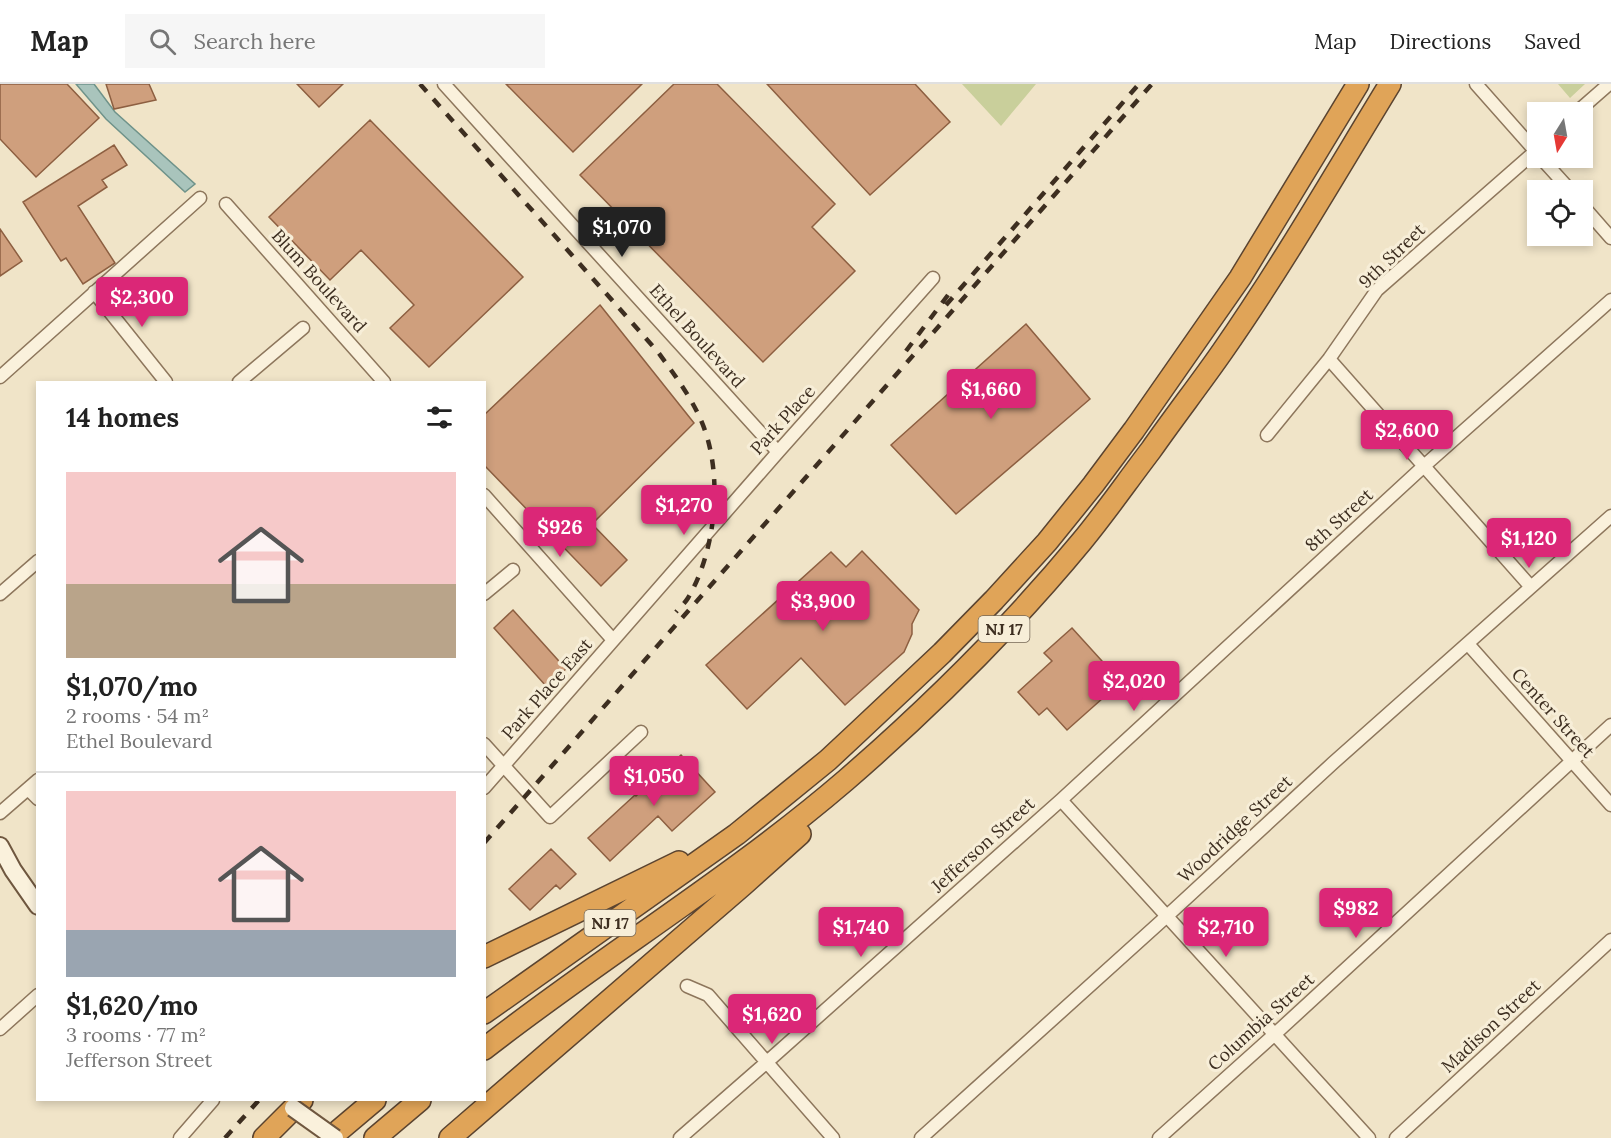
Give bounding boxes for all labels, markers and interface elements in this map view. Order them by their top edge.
search box [125,14,545,68]
text: Map [30,23,89,59]
icon: search [146,25,179,58]
text: Search here [194,27,316,55]
text: Map [1314,28,1357,55]
text: Directions [1390,28,1491,55]
text: Saved [1524,28,1581,55]
north arrow [1527,102,1593,168]
map controls [1527,102,1593,246]
button: locate [1527,180,1593,246]
pin: $1,070 [573,207,671,258]
text: $1,070 [592,214,652,239]
street label: 9th Street [1353,218,1430,293]
street label: Blum Boulevard [267,224,372,337]
pin: $2,300 [93,277,191,328]
street label: Ethel Boulevard [645,279,750,393]
text: $2,300 [110,284,174,309]
pin: $1,660 [942,369,1040,420]
text: $1,660 [961,376,1021,401]
street label: Park Place [745,380,820,459]
text: 14 homes [66,401,179,434]
icon: filters [423,401,456,434]
pin: $2,600 [1358,410,1456,461]
text: $2,600 [1375,417,1439,442]
street label: 8th Street [1300,483,1377,556]
pin: $1,270 [635,485,733,536]
text: $1,270 [655,492,713,517]
pin: $926 [524,507,596,558]
icon: home [207,511,315,619]
text: $926 [537,514,583,539]
pin: $1,120 [1480,518,1578,569]
text: $1,120 [1501,525,1557,550]
pin: $3,900 [774,581,872,632]
text: $3,900 [791,588,855,613]
road number: NJ 17 [978,616,1030,642]
street label: Park Place East [496,633,597,744]
pin: $2,020 [1085,661,1183,712]
street label: Center Street [1507,663,1600,763]
text: $2,020 [1102,668,1166,693]
text: $1,070/mo [66,670,198,703]
text: 2 rooms · 54 m² [66,703,209,728]
text: Ethel Boulevard [66,728,213,753]
pin: $1,050 [605,756,703,807]
text: $1,050 [624,763,684,788]
street label: Woodridge Street [1173,770,1297,888]
street label: Jefferson Street [925,792,1039,898]
icon: home [207,830,315,938]
pin: $982 [1320,888,1392,939]
text: $982 [1333,895,1379,920]
pin: $1,740 [812,907,910,958]
pin: $2,710 [1177,907,1275,958]
road number: NJ 17 [584,910,636,936]
text: $1,740 [833,914,889,939]
text: $2,710 [1197,914,1255,939]
street label: Columbia Street [1203,968,1319,1075]
street label: Madison Street [1436,974,1545,1077]
text: $1,620/mo [66,989,198,1022]
pin: $1,620 [723,994,821,1045]
text: $1,620 [742,1001,802,1026]
text: 3 rooms · 77 m² [66,1022,206,1047]
text: Jefferson Street [66,1047,212,1072]

